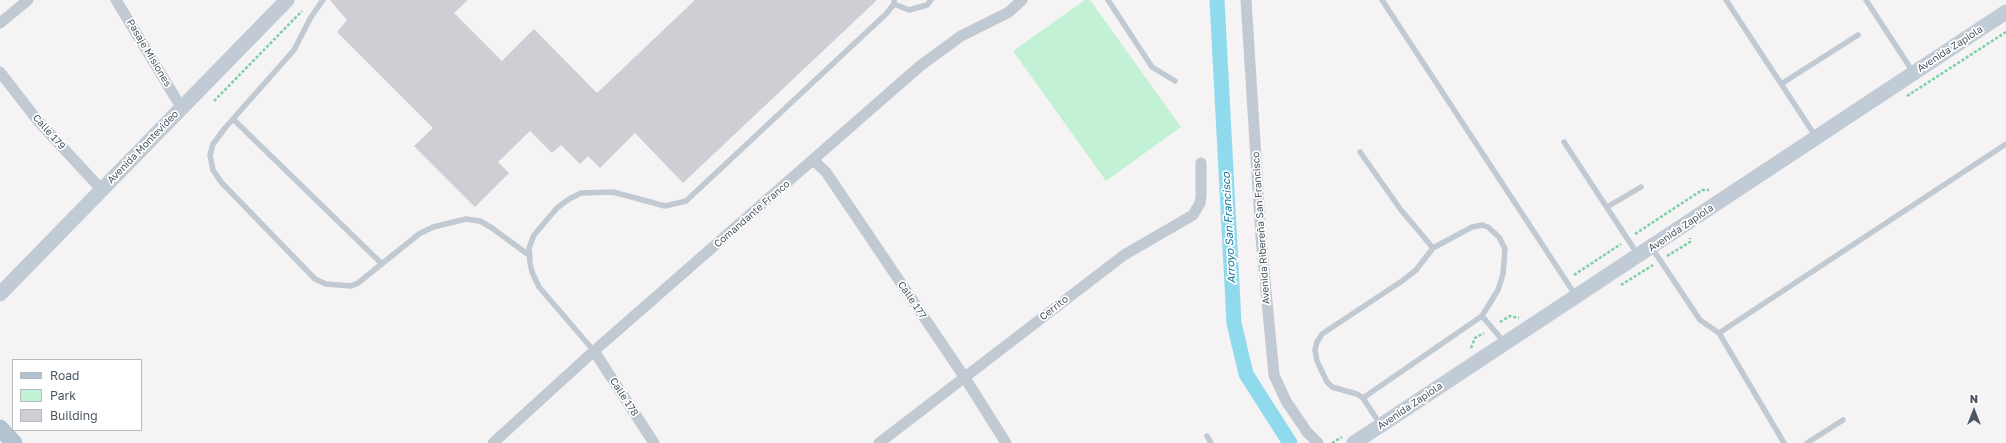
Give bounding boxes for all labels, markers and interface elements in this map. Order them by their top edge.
street label: Pasaje Misiones [124,17,174,89]
street label: Avenida Zapiola [1915,23,1985,75]
street label: Avenida Montevideo [105,108,181,186]
street label: Calle 179 [30,112,68,152]
street label: Avenida Ribereña San Francisco [1250,151,1272,305]
water label: Arroyo San Francisco [1219,172,1239,284]
street label: Comandante Franco [712,178,792,250]
street label: Avenida Zapiola [1646,202,1716,254]
street label: Calle 177 [895,279,929,321]
street label: Cerrito [1037,293,1071,323]
legend [12,359,142,431]
text: Road [50,368,79,383]
street label: Calle 178 [607,376,641,418]
street label: Avenida Zapiola [1375,380,1445,432]
text: Park [50,388,76,403]
north arrow [1954,391,1994,431]
text: N [1970,392,1978,405]
text: Building [50,408,98,423]

